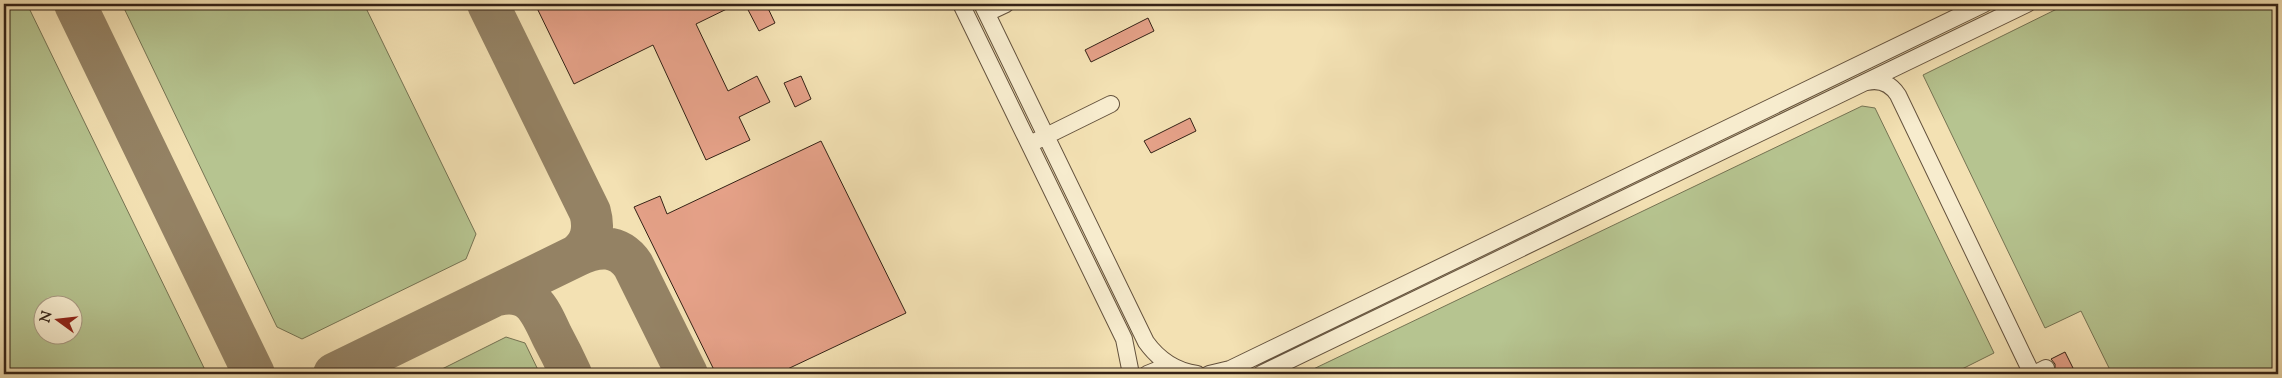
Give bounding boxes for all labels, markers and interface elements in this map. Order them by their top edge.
north arrow [32,296,82,346]
text: N [36,309,58,325]

